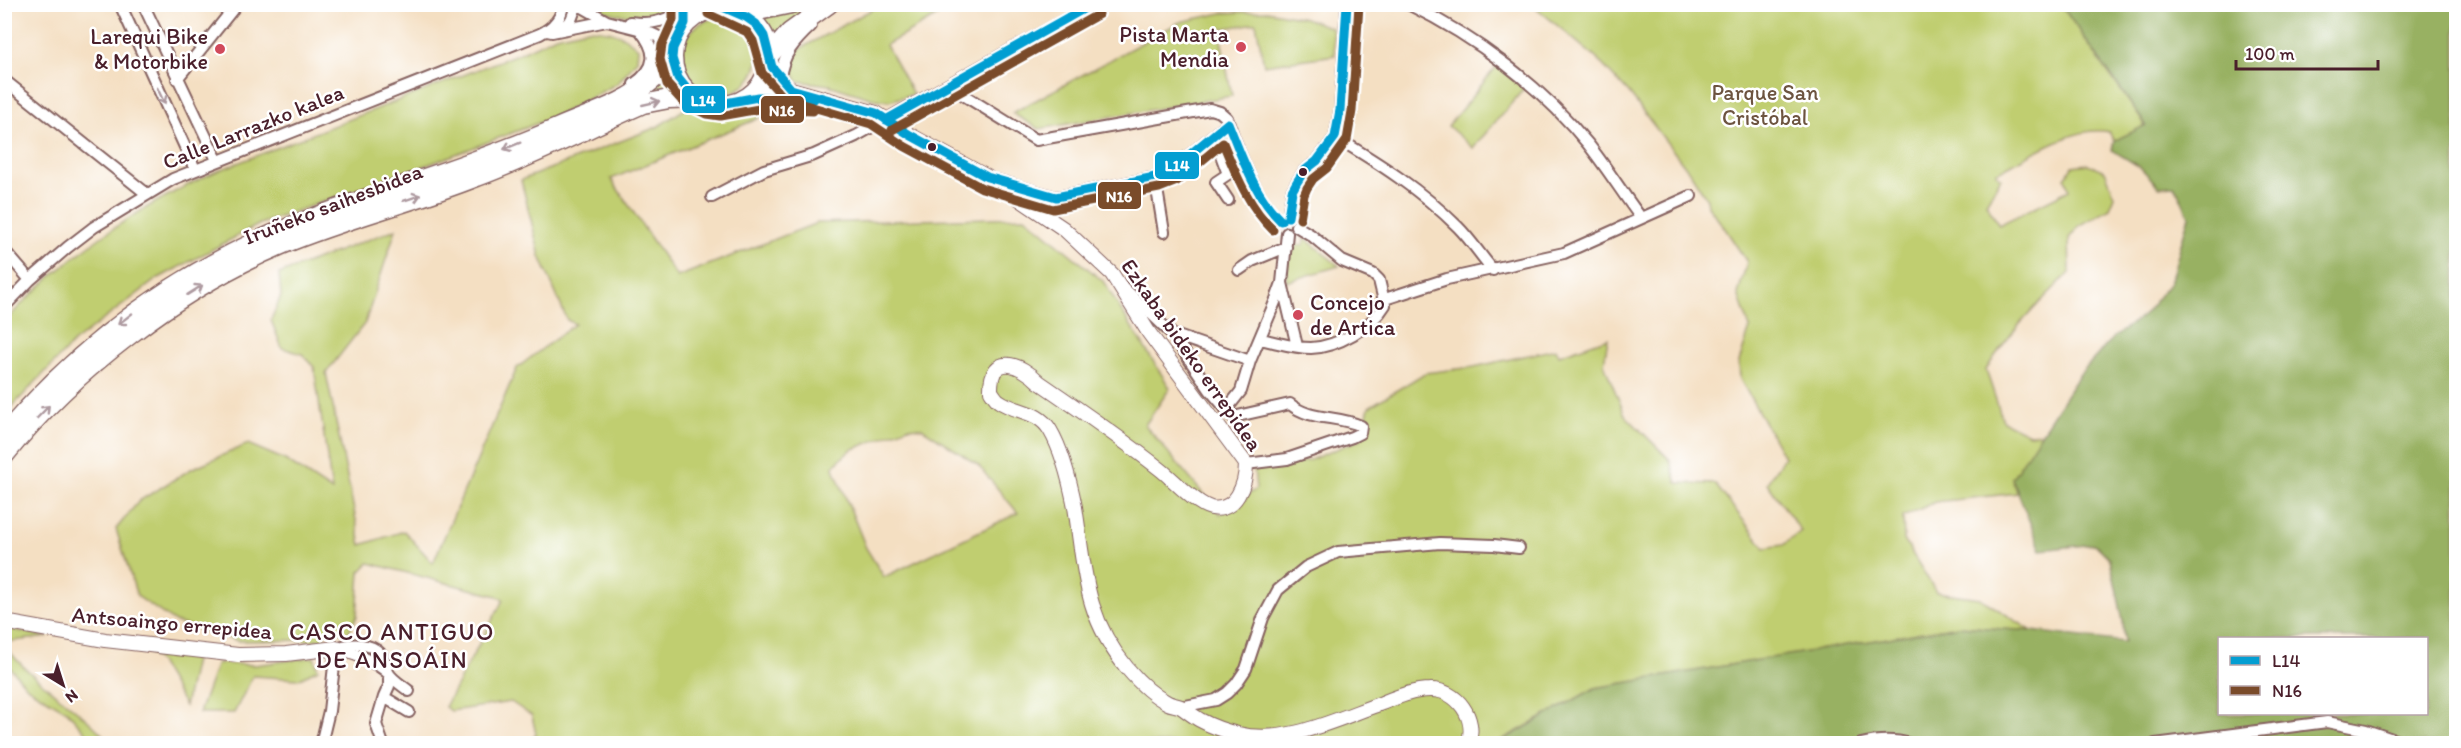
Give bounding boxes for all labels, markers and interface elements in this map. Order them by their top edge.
place label: Pista Marta Mendia [1119,21,1230,73]
place label: Larequi Bike & Motorbike [90,23,208,75]
scale bar [2236,33,2378,71]
marker: Pista Marta Mendia [1234,40,1248,54]
marker: Larequi Bike & Motorbike [213,42,227,56]
text: 100 m [2245,43,2295,65]
street label: Calle Larrazko kalea [159,78,348,176]
park label: Parque San Cristóbal [1711,79,1819,131]
line badge: L14 [681,85,726,114]
one-way arrow [157,87,168,105]
text: L14 [690,91,716,110]
line badge: N16 [760,95,805,124]
one-way arrow [642,96,661,108]
text: N16 [769,101,796,120]
one-way arrow [504,141,522,152]
unlabelled marker [926,141,938,153]
line badge: L14 [1154,151,1200,180]
text: L14 [1164,156,1190,175]
street label: Iruñeko saihesbidea [240,157,427,251]
unlabelled marker [1297,166,1309,178]
line badge: N16 [1097,181,1142,210]
text: N16 [1106,187,1133,206]
one-way arrow [402,192,421,203]
street label: Ezkaba bideko errepidea [1115,254,1269,457]
one-way arrow [186,284,203,296]
place label: Concejo de Artica [1310,289,1396,341]
marker: Concejo de Artica [1291,308,1305,322]
one-way arrow [118,312,134,325]
one-way arrow [36,405,50,420]
street label: Antsoaingo errepidea [71,601,274,645]
district label: CASCO ANTIGUO DE ANSOÁIN [289,617,495,674]
legend [2218,637,2428,715]
text: L14 [2272,650,2300,672]
north arrow [33,655,93,715]
text: N16 [2272,680,2302,702]
text: N [62,686,82,707]

